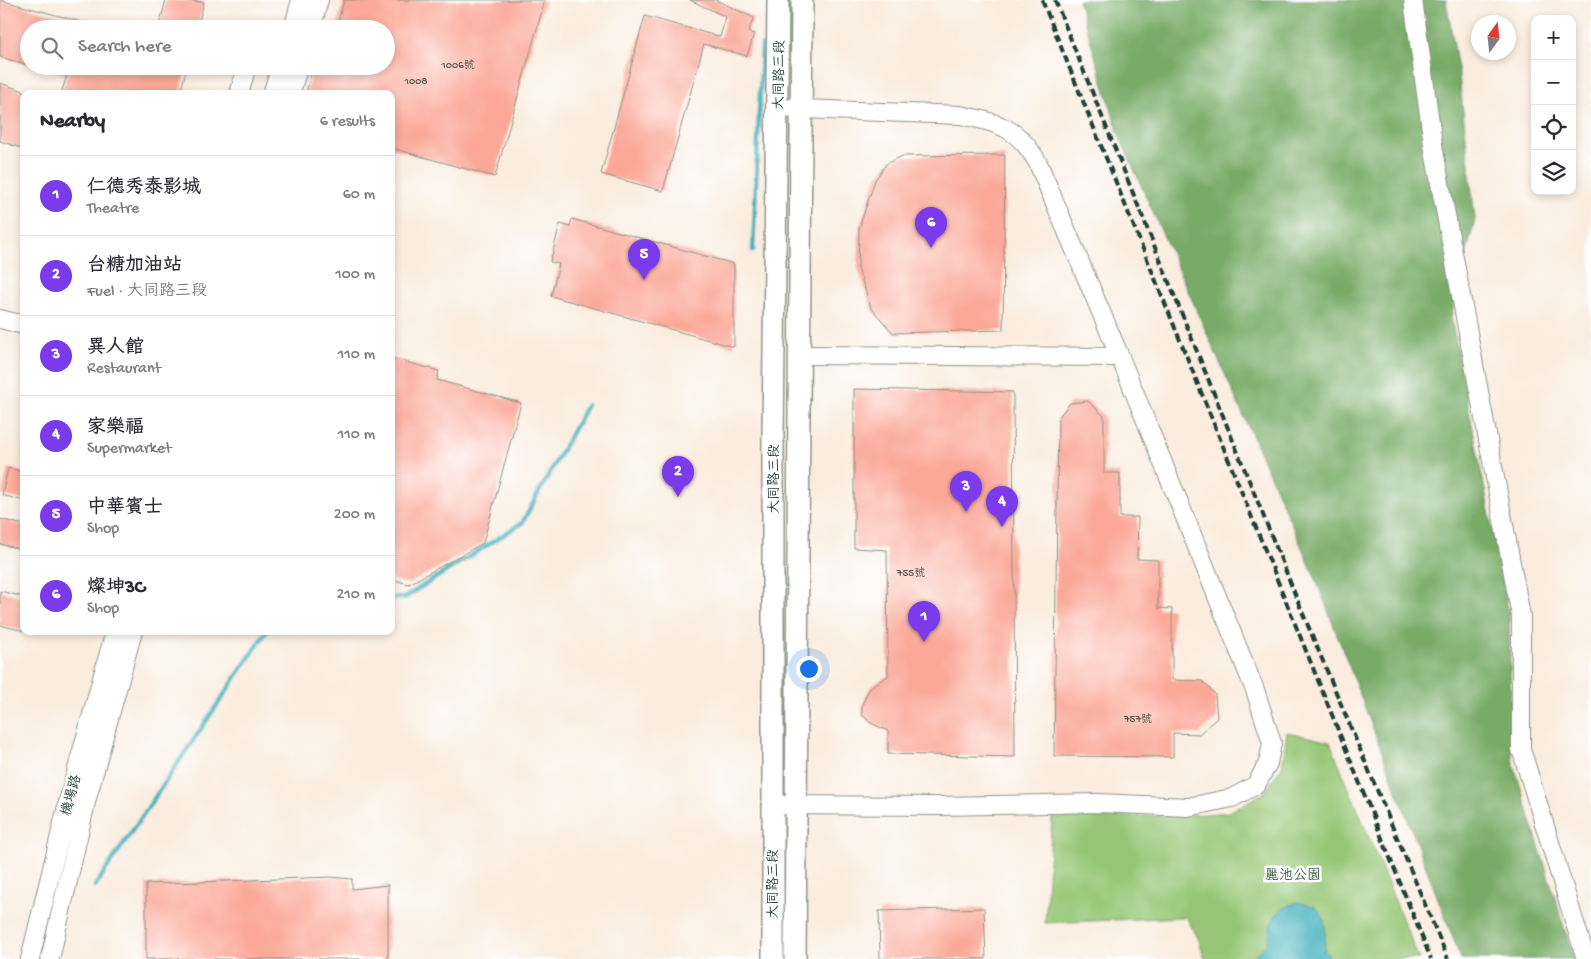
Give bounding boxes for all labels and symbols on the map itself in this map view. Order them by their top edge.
north arrow [1471,15,1516,60]
street label: 大同路三段 [770,40,790,110]
house number: 1006號 [440,59,475,72]
house number: 1008 [404,76,427,88]
pin: 6 [915,207,947,248]
pin: 5 [628,239,660,280]
street label: 大同路三段 [766,444,784,514]
pin: 2 [662,456,694,497]
pin: 3 [950,471,982,512]
pin: 4 [986,486,1018,527]
house number: 755號 [896,567,925,580]
pin: 1 [908,601,940,642]
your location [796,656,822,682]
house number: 757號 [1123,713,1152,726]
street label: 機場路 [58,773,86,818]
street label: 大同路三段 [765,849,783,919]
park label: 麗池公園 [1265,867,1321,885]

